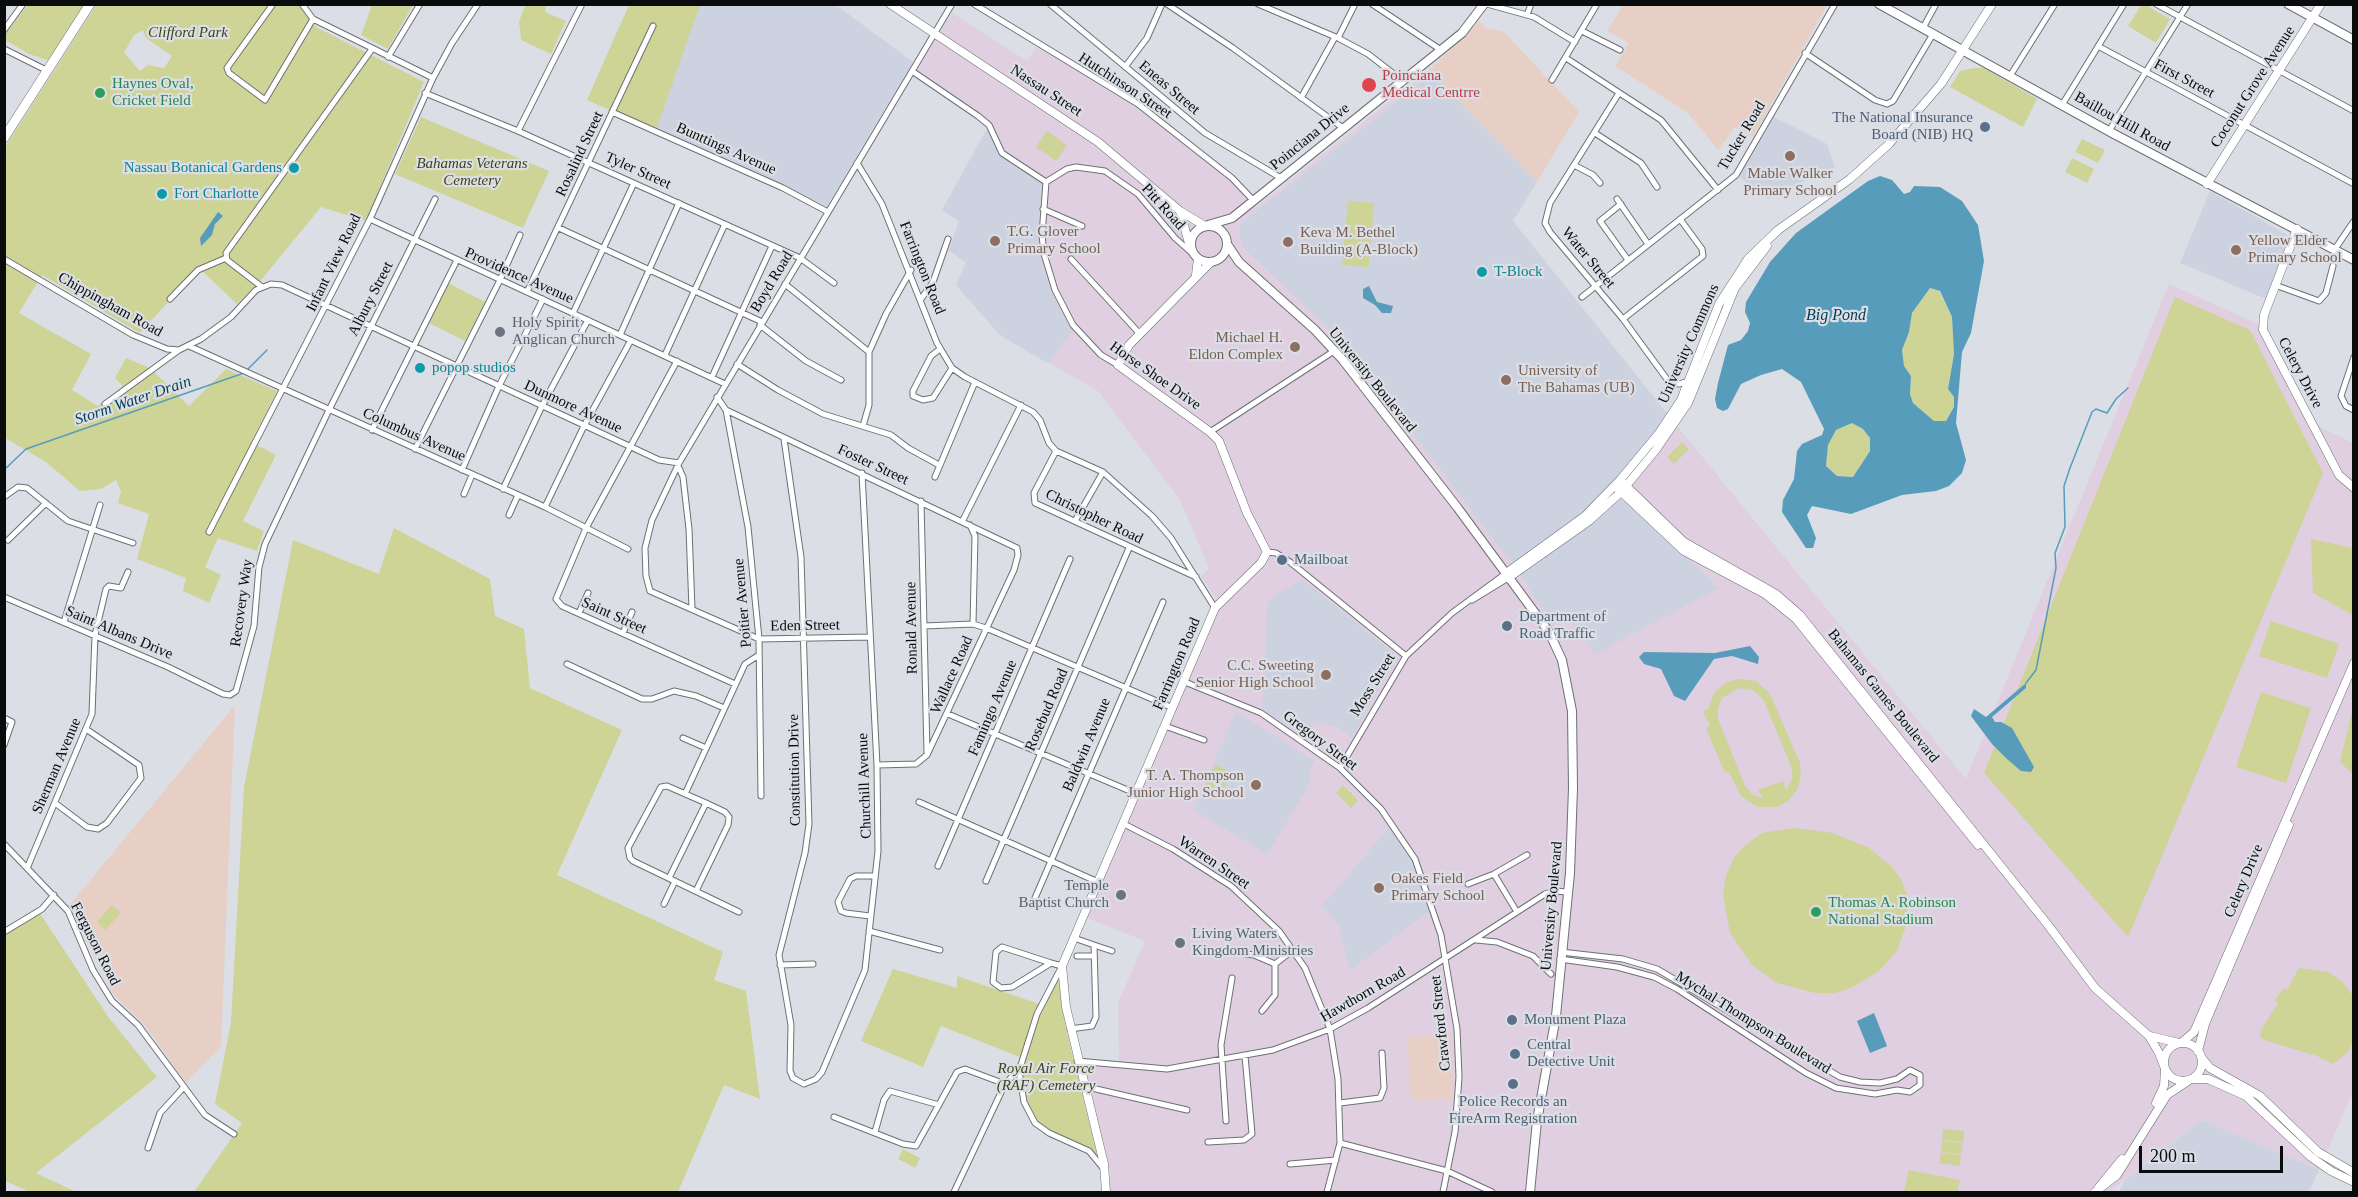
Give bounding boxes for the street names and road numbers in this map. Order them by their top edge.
street label: Coconut Grove Avenue [2207,23,2299,151]
street label: Hutchinson Street [1075,49,1175,123]
street label: First Street [2151,56,2217,102]
street label: Eneas Street [1135,57,1203,119]
street label: Nassau Street [1007,61,1085,121]
street label: Baillou Hill Road [2071,88,2173,156]
street label: Tucker Road [1714,98,1770,174]
street label: Poinciana Drive [1267,99,1353,175]
street label: Rosalind Street [552,108,608,200]
street label: Bunttings Avenue [673,119,779,179]
street label: Tyler Street [602,149,674,193]
street label: Pitt Road [1137,180,1189,234]
street label: Infant View Road [303,211,365,315]
street label: Farrington Road [895,219,949,317]
street label: Water Street [1557,224,1619,292]
street label: Providence Avenue [462,244,576,308]
street label: Boyd Road [747,248,797,316]
street label: Albury Street [345,259,397,339]
street label: Chippingham Road [54,269,166,341]
street label: University Commons [1655,282,1723,406]
street label: University Boulevard [1324,324,1420,436]
street label: Celery Drive [2274,334,2326,412]
street label: Horse Shoe Drive [1106,338,1204,414]
street label: Dunmore Avenue [521,376,625,438]
street label: Columbus Avenue [360,404,468,466]
street label: Foster Street [835,441,911,489]
street label: Christopher Road [1042,486,1146,548]
street label: Recovery Way [227,558,257,648]
street label: Poitier Avenue [730,558,756,648]
street label: Ronald Avenue [902,582,922,674]
street label: Saint Street [579,594,649,638]
street label: Saint Albans Drive [63,602,175,664]
street label: Farrington Road [1149,615,1205,713]
street label: Eden Street [770,616,840,636]
street label: Bahamas Games Boulevard [1824,626,1942,766]
street label: Wallace Road [927,633,977,717]
street label: Moss Street [1346,650,1400,720]
street label: Famingo Avenue [965,657,1021,759]
street label: Rosebud Road [1022,666,1072,754]
street label: Baldwin Avenue [1059,695,1115,795]
street label: Gregory Street [1279,707,1361,775]
street label: Constitution Drive [785,714,805,826]
street label: Sherman Avenue [29,715,85,817]
street label: Churchill Avenue [854,733,876,839]
street label: Warren Street [1175,832,1253,894]
street label: University Boulevard [1537,841,1567,971]
street label: Celery Drive [2220,842,2268,920]
street label: Ferguson Road [66,899,124,989]
street label: Hawthorn Road [1317,963,1409,1027]
street label: Mychal Thompson Boulevard [1672,968,1834,1078]
street label: Crawford Street [1427,974,1455,1072]

